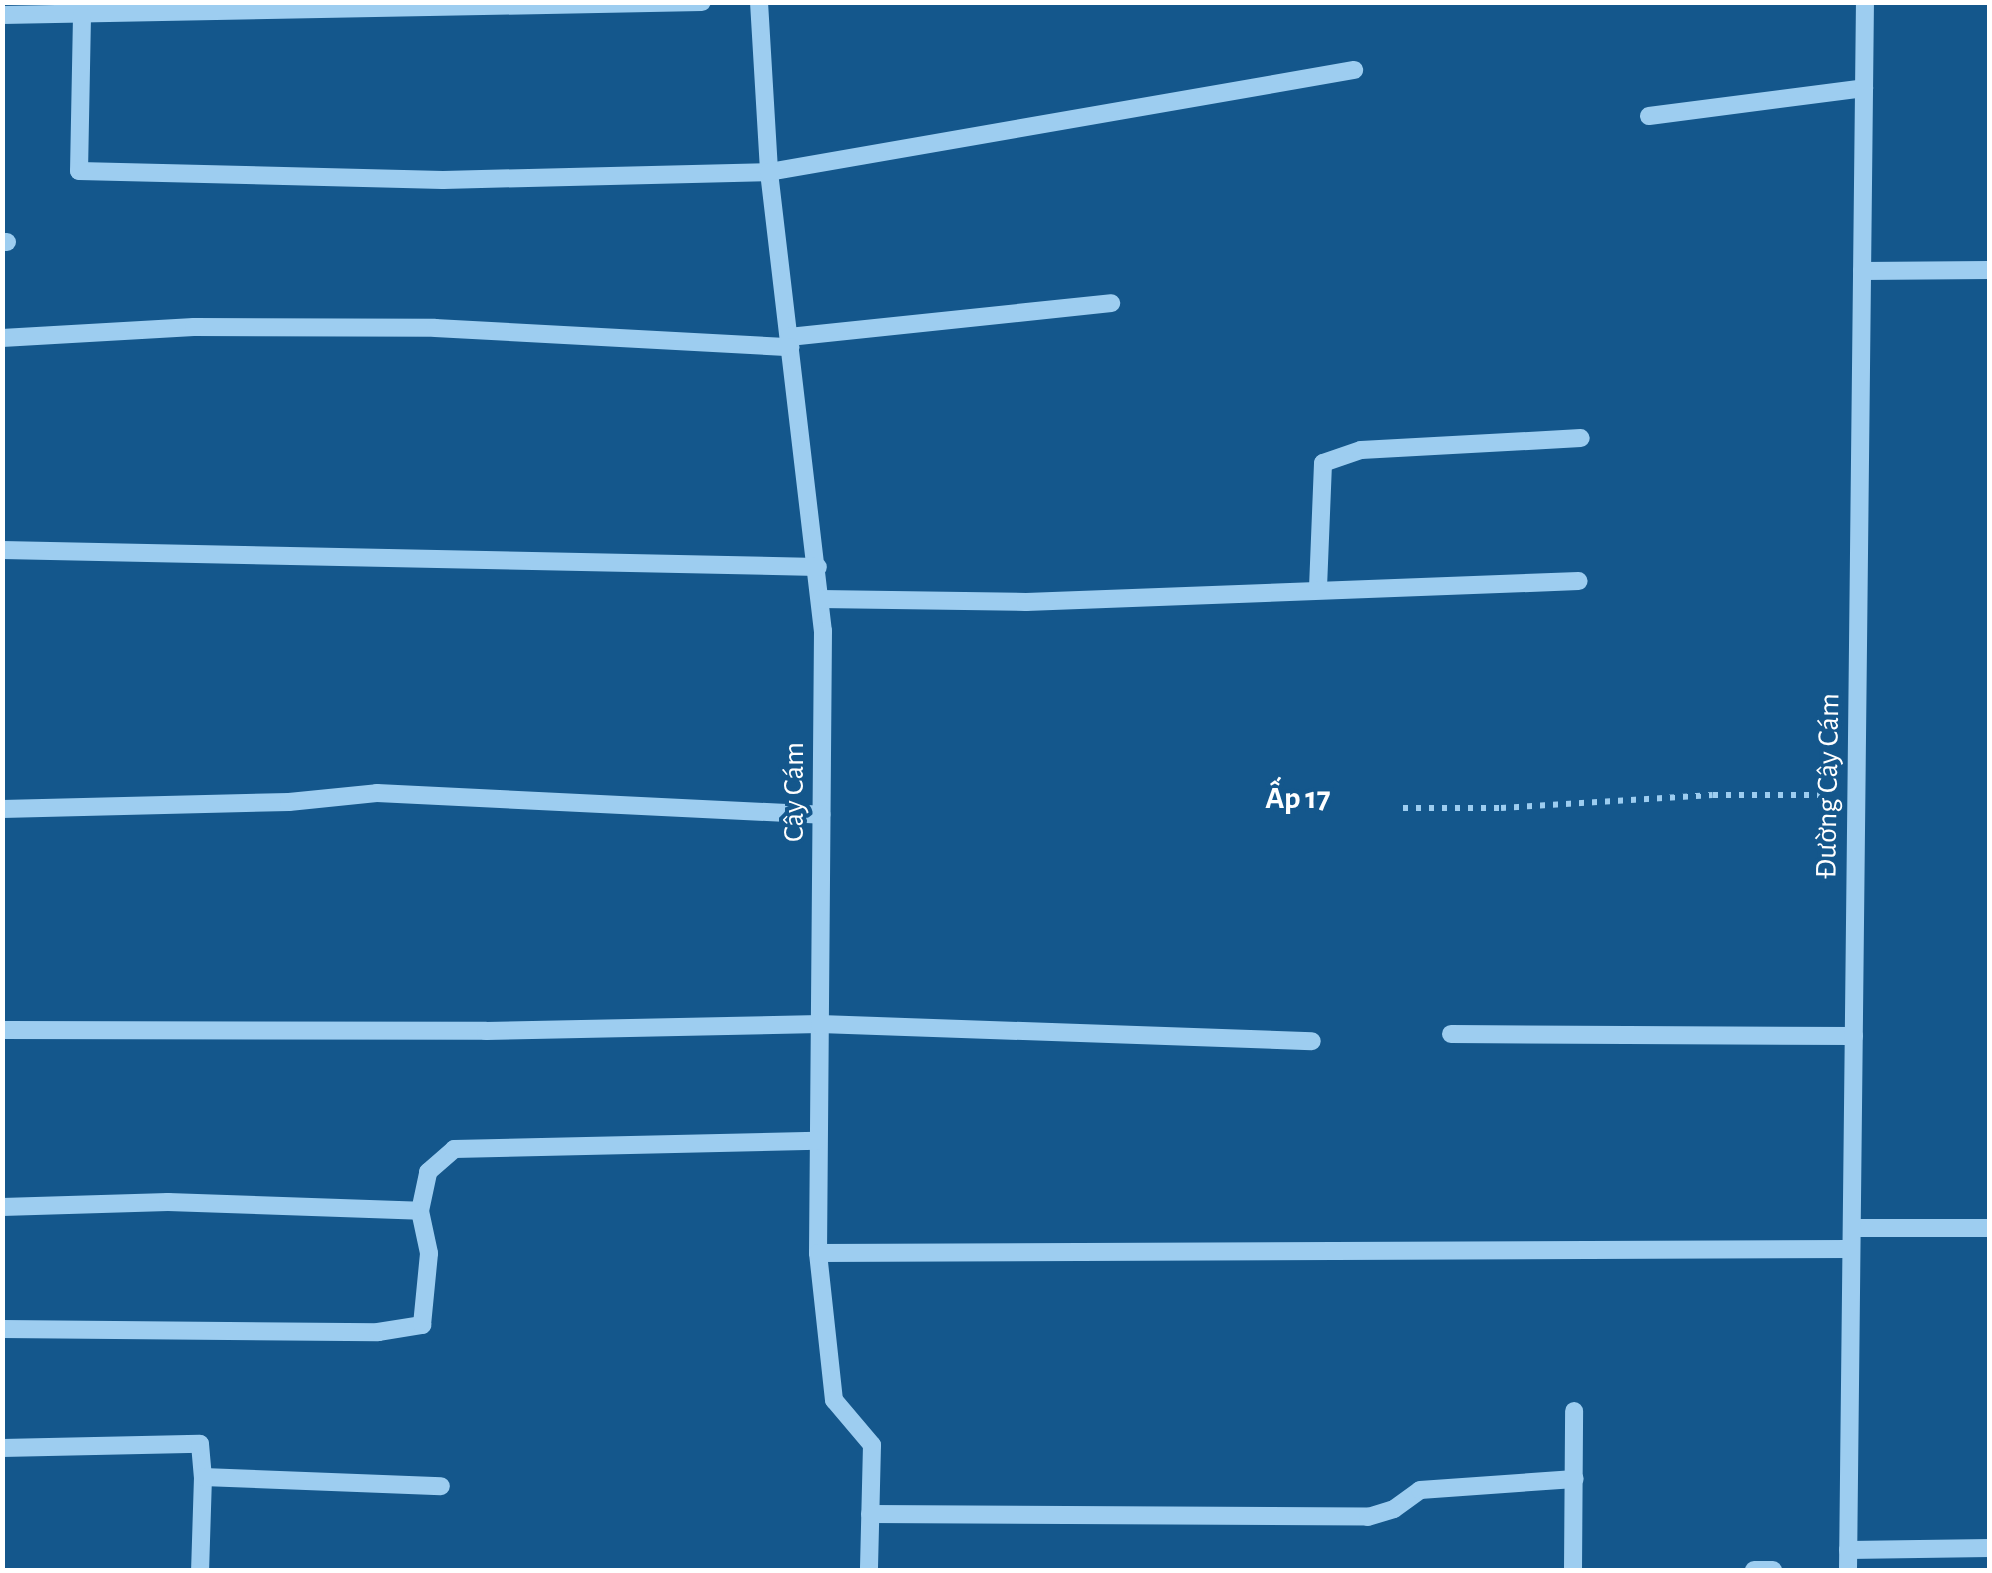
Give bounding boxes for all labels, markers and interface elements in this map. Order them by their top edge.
street label: Đường Cây Cám [1808,693,1848,879]
street label: Cây Cám [776,742,812,842]
district label: Ấp 17 [1265,779,1331,817]

